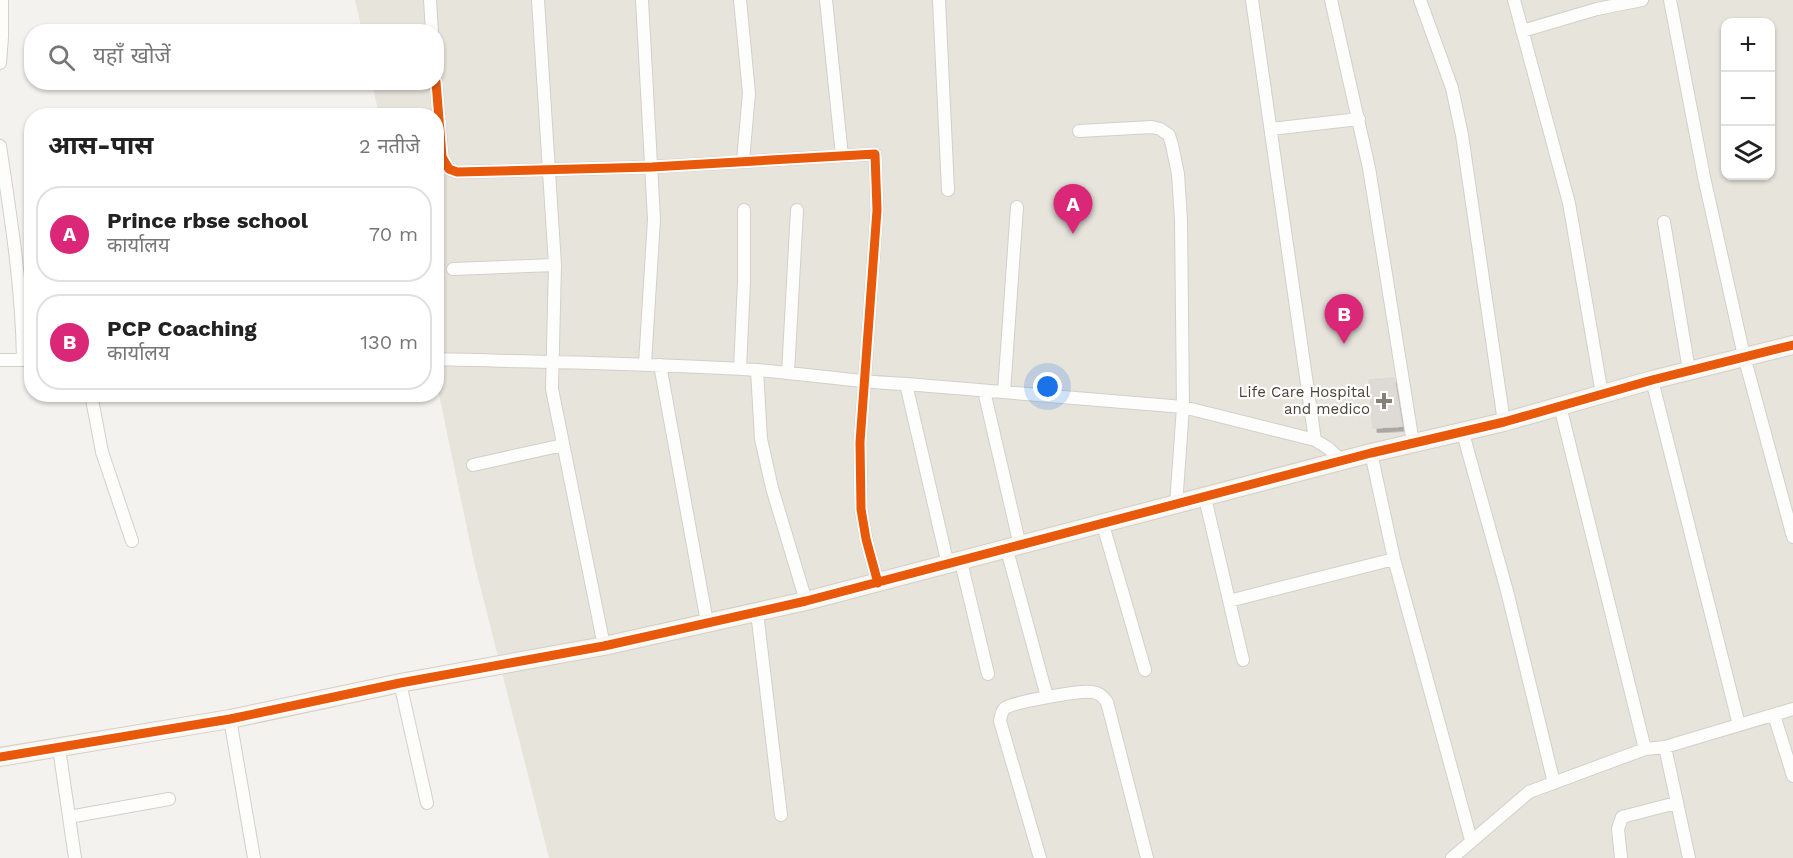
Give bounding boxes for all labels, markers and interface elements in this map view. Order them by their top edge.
map controls [1721,18,1775,180]
button: + [1721,18,1775,72]
search box [24,24,444,90]
icon: search [45,41,78,74]
text: यहाँ खोजें [93,43,171,68]
button: − [1721,72,1775,126]
button: layers [1721,126,1775,180]
text: आस-पास [48,130,154,160]
text: 2 नतीजे [359,134,420,158]
pin: A [1054,184,1092,234]
text: Prince rbse school [107,208,308,233]
text: A [63,222,76,246]
text: 70 m [369,222,418,246]
text: कार्यालय [107,233,169,257]
pin: B [1324,294,1364,344]
text: PCP Coaching [107,316,257,341]
text: B [63,330,76,354]
text: 130 m [360,330,418,354]
text: कार्यालय [107,341,169,365]
your location [1033,372,1062,401]
place label: Life Care Hospital and medico [1239,383,1370,418]
marker: Life Care Hospital and medico [1375,392,1393,410]

